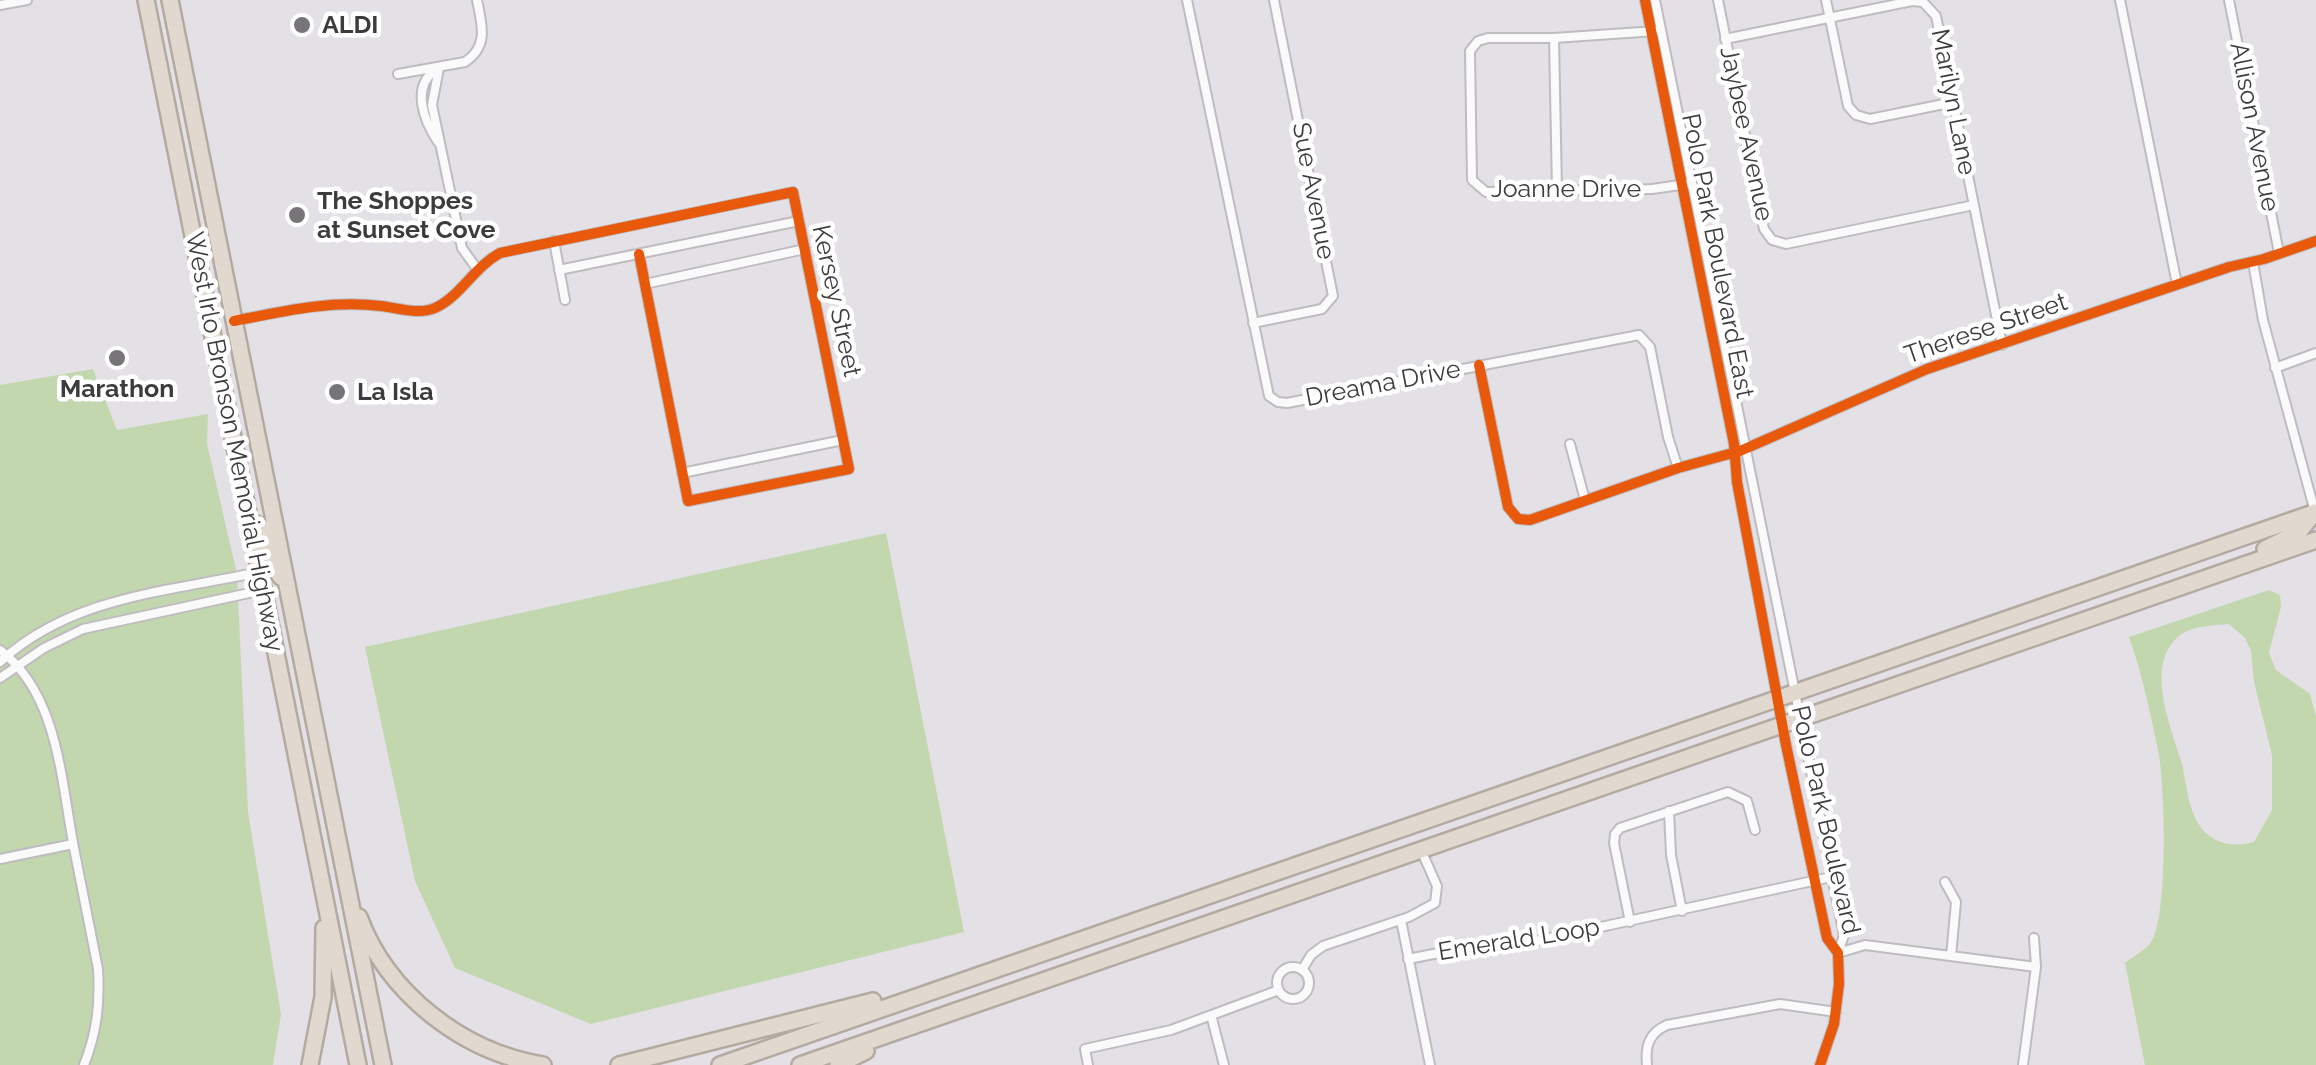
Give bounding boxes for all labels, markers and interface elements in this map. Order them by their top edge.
place label: ALDI [322,10,378,40]
marker: ALDI [291,14,313,36]
street label: Marilyn Lane [1924,27,1982,177]
street label: Allison Avenue [2223,40,2285,214]
street label: Jaybee Avenue [1713,44,1779,224]
street label: Polo Park Boulevard East [1675,111,1759,401]
street label: Sue Avenue [1285,120,1341,262]
street label: Joanne Drive [1491,174,1641,204]
place label: The Shoppes at Sunset Cove [317,186,495,245]
marker: The Shoppes at Sunset Cove [286,204,308,226]
street label: Kersey Street [805,222,867,380]
street label: West Irlo Bronson Memorial Highway [179,230,289,654]
street label: Therese Street [1901,287,2071,371]
marker: Marathon [106,347,128,369]
street label: Dreama Drive [1303,354,1463,414]
place label: Marathon [60,374,174,404]
place label: La Isla [357,377,434,407]
marker: La Isla [326,381,348,403]
street label: Polo Park Boulevard [1784,703,1866,937]
street label: Emerald Loop [1436,912,1602,968]

